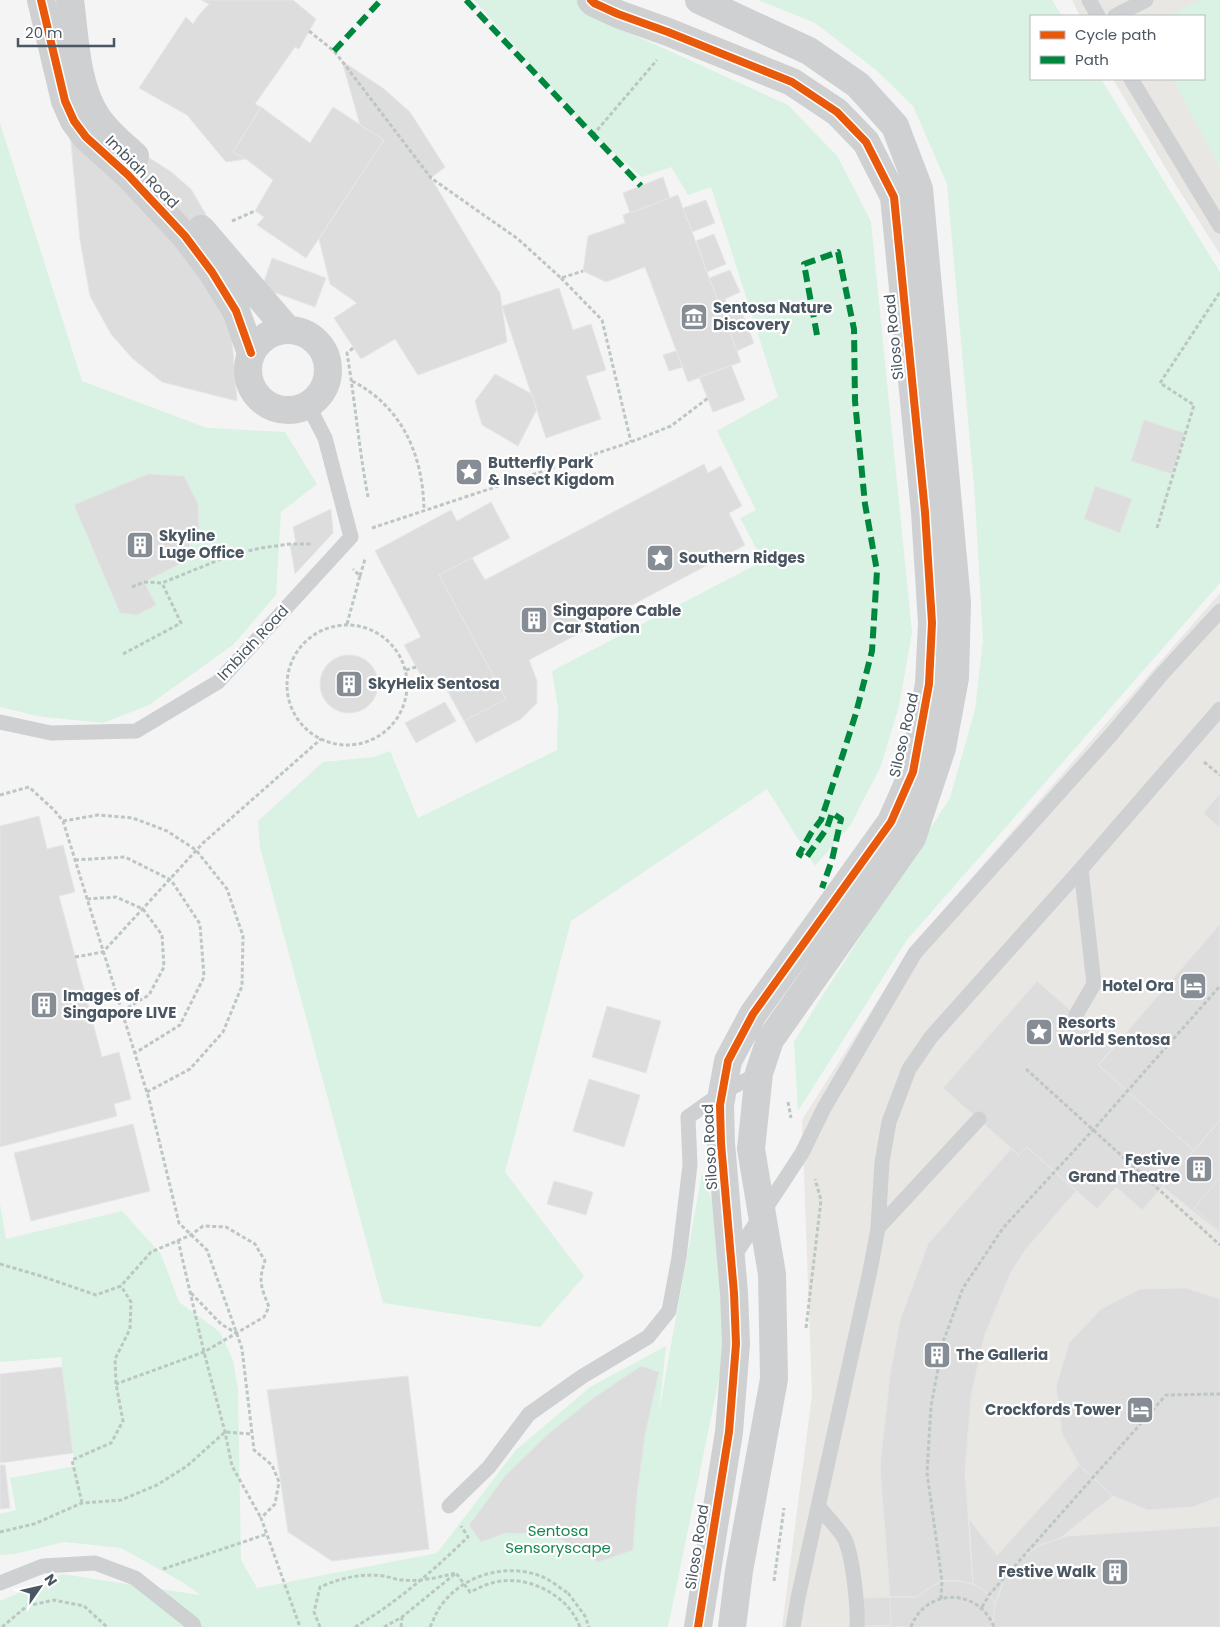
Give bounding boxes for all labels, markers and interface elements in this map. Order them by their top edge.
scale bar [18,15,114,47]
legend [1030,15,1205,80]
text: 20 m [25,22,63,43]
text: Cycle path [1075,24,1156,45]
text: Path [1075,49,1109,70]
street label: Imbiah Road [101,130,184,213]
street label: Siloso Road [879,293,908,381]
place label: Sentosa Nature Discovery [713,297,832,335]
museum icon: Sentosa Nature Discovery [679,302,709,332]
place label: Butterfly Park & Insect Kigdom [488,452,614,490]
place icon: Butterfly Park & Insect Kigdom [454,457,484,487]
place label: Skyline Luge Office [159,525,244,563]
building icon: Skyline Luge Office [125,530,155,560]
place icon: Southern Ridges [645,543,675,573]
place label: Southern Ridges [679,547,805,568]
street label: Imbiah Road [212,600,293,685]
place label: Singapore Cable Car Station [553,600,681,638]
building icon: Singapore Cable Car Station [519,605,549,635]
building icon: SkyHelix Sentosa [334,669,364,699]
place label: SkyHelix Sentosa [368,673,500,694]
street label: Siloso Road [884,691,923,779]
hotel icon: Hotel Ora [1178,971,1208,1001]
place label: Hotel Ora [1102,975,1174,996]
place label: Images of Singapore LIVE [63,985,176,1023]
building icon: Images of Singapore LIVE [29,990,59,1020]
place label: Resorts World Sentosa [1058,1012,1170,1050]
place icon: Resorts World Sentosa [1024,1017,1054,1047]
street label: Siloso Road [697,1103,722,1191]
place label: Festive Grand Theatre [1068,1149,1180,1187]
building icon: Festive Grand Theatre [1184,1154,1214,1184]
building icon: The Galleria [922,1340,952,1370]
place label: The Galleria [956,1344,1048,1365]
hotel icon: Crockfords Tower [1125,1395,1155,1425]
place label: Crockfords Tower [985,1399,1122,1420]
street label: Siloso Road [679,1503,714,1591]
park label: Sentosa Sensoryscape [505,1520,611,1558]
building icon: Festive Walk [1100,1557,1130,1587]
place label: Festive Walk [998,1561,1097,1582]
north arrow [15,1562,65,1612]
text: N [40,1570,62,1590]

